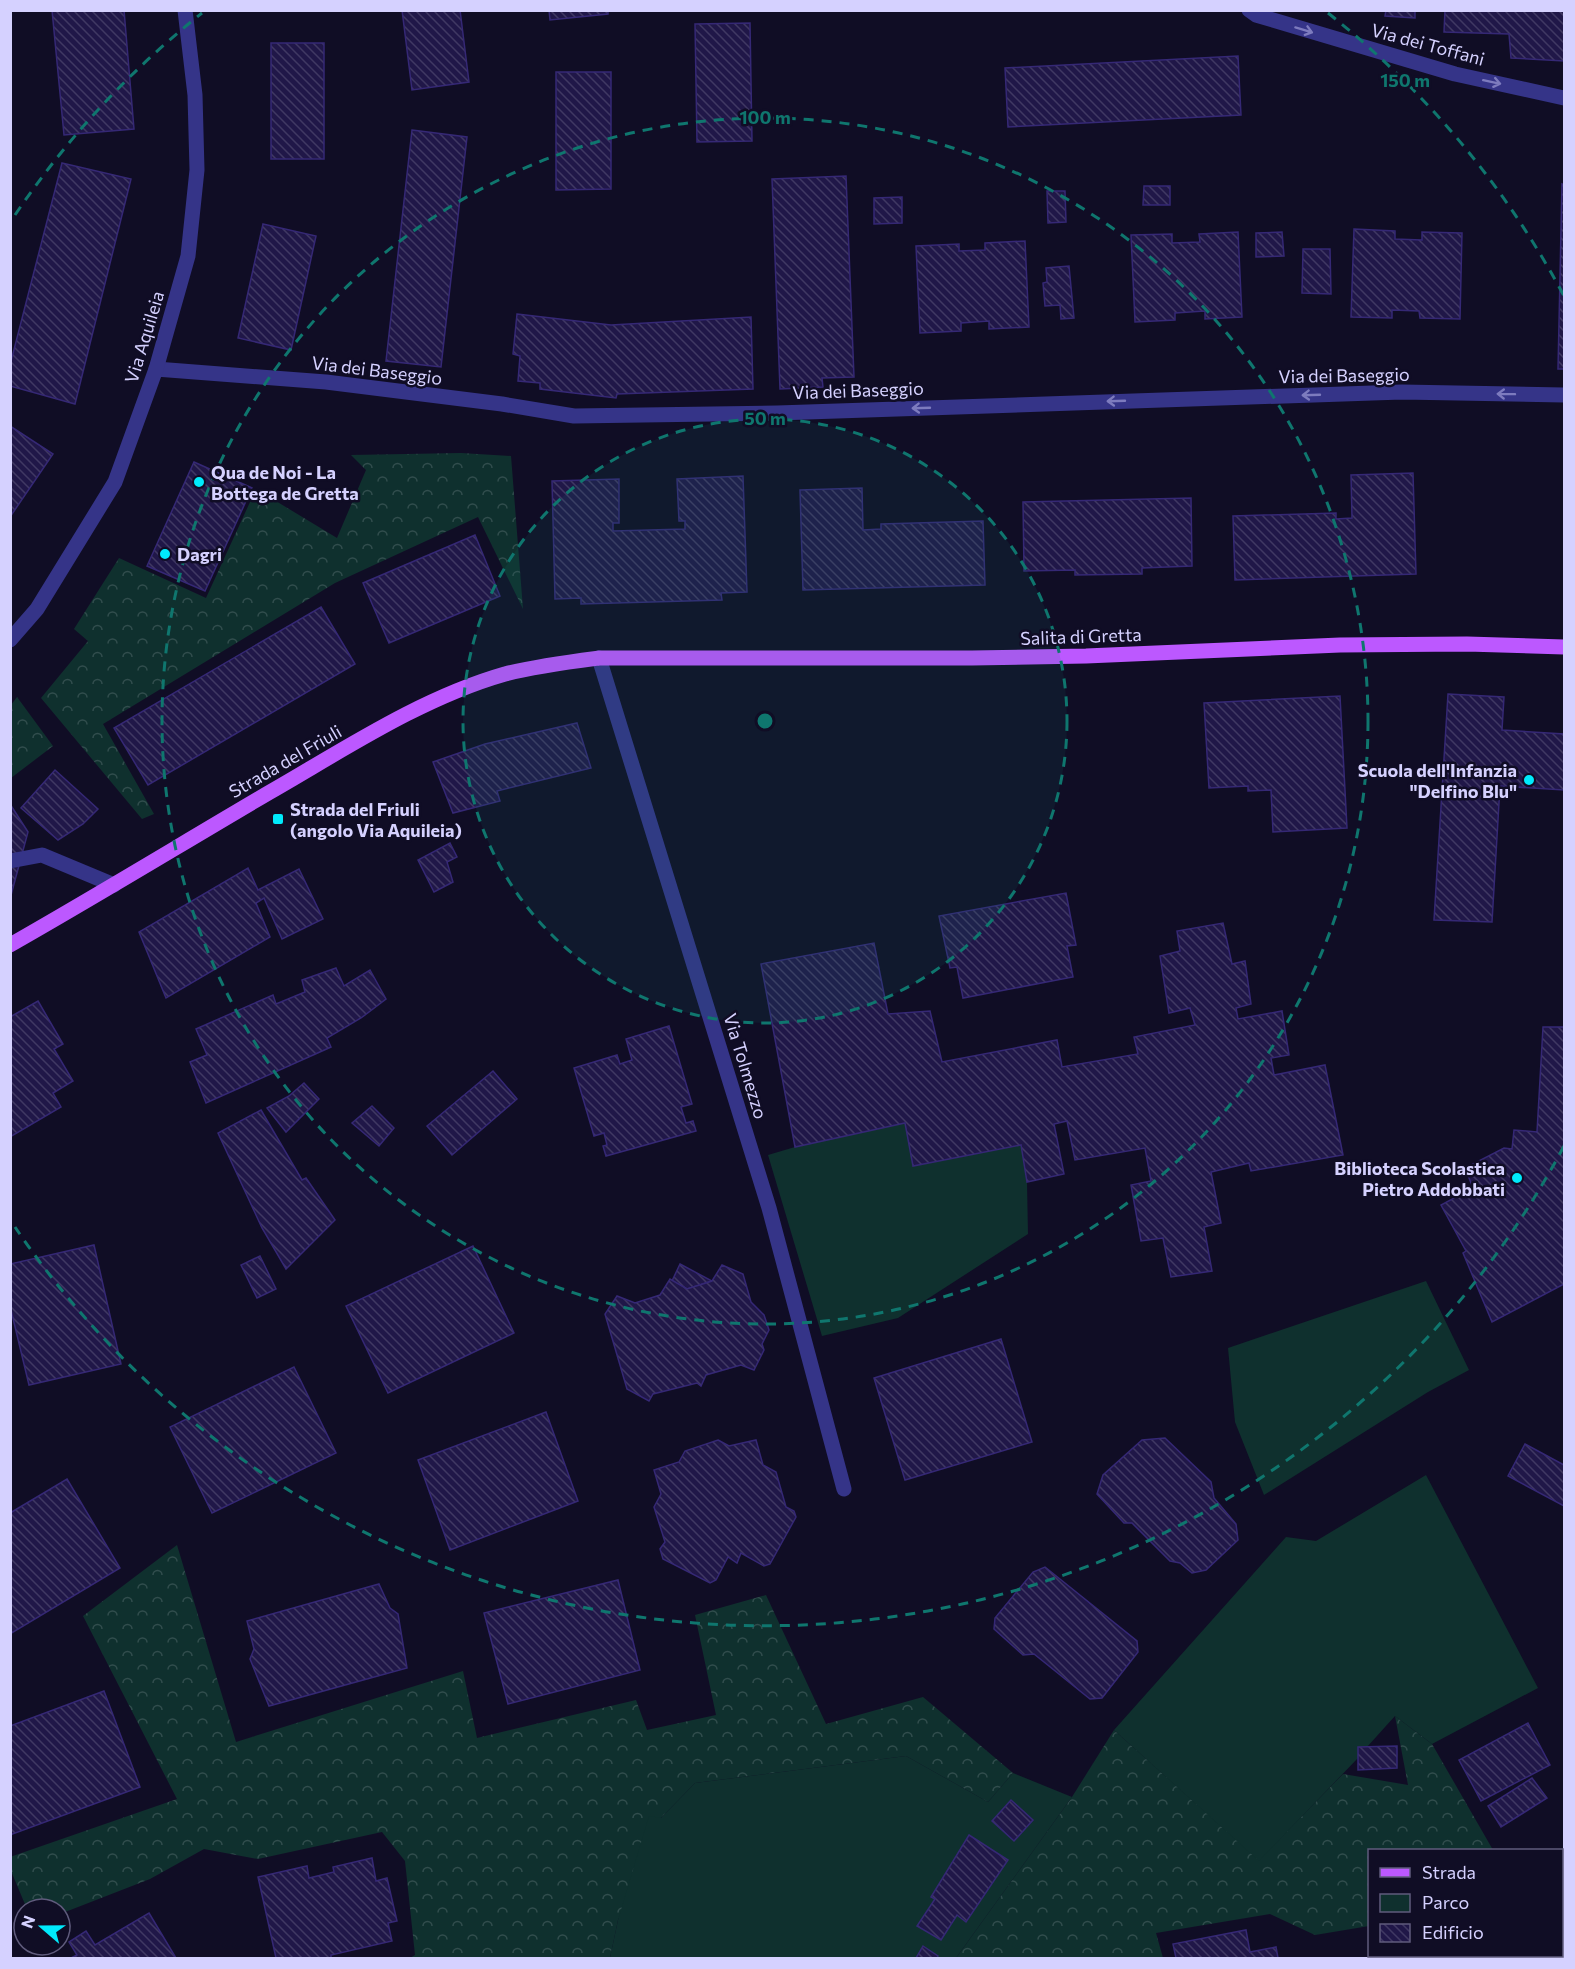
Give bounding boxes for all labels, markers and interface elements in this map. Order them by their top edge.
street label: Via dei Toffani [1369,18,1487,70]
one-way arrow [1294,25,1313,36]
text: 150 m [1380,69,1430,91]
one-way arrow [1482,76,1501,88]
text: 100 m [739,106,791,128]
street label: Via Aquileia [120,288,168,386]
street label: Via dei Baseggio [310,351,444,389]
street label: Via dei Baseggio [1278,363,1410,387]
street label: Via dei Baseggio [792,377,924,403]
one-way arrow [1497,388,1517,400]
one-way arrow [1302,389,1322,400]
one-way arrow [1107,395,1127,406]
one-way arrow [912,402,932,413]
text: 50 m [744,407,786,429]
place label: Qua de Noi - La Bottega de Gretta [211,461,359,504]
marker: Qua de Noi - La Bottega de Gretta [192,475,206,489]
place label: Dagri [177,543,222,565]
marker: Dagri [158,547,172,561]
street label: Salita di Gretta [1020,623,1142,649]
centre of rings [755,711,775,731]
street label: Strada del Friuli [225,720,345,802]
place label: Scuola dell'Infanzia "Delfino Blu" [1358,759,1517,802]
marker: Scuola dell'Infanzia "Delfino Blu" [1522,773,1536,787]
place label: Strada del Friuli (angolo Via Aquileia) [290,798,462,841]
marker: Strada del Friuli (angolo Via Aquileia) [271,812,285,826]
street label: Via Tolmezzo [720,1011,772,1121]
place label: Biblioteca Scolastica Pietro Addobbati [1334,1157,1505,1200]
marker: Biblioteca Scolastica Pietro Addobbati [1510,1171,1524,1185]
legend [1368,1849,1563,1957]
text: Strada [1422,1861,1476,1883]
text: Parco [1422,1891,1469,1913]
north arrow [12,1897,72,1957]
text: N [16,1913,38,1931]
text: Edificio [1422,1921,1484,1943]

